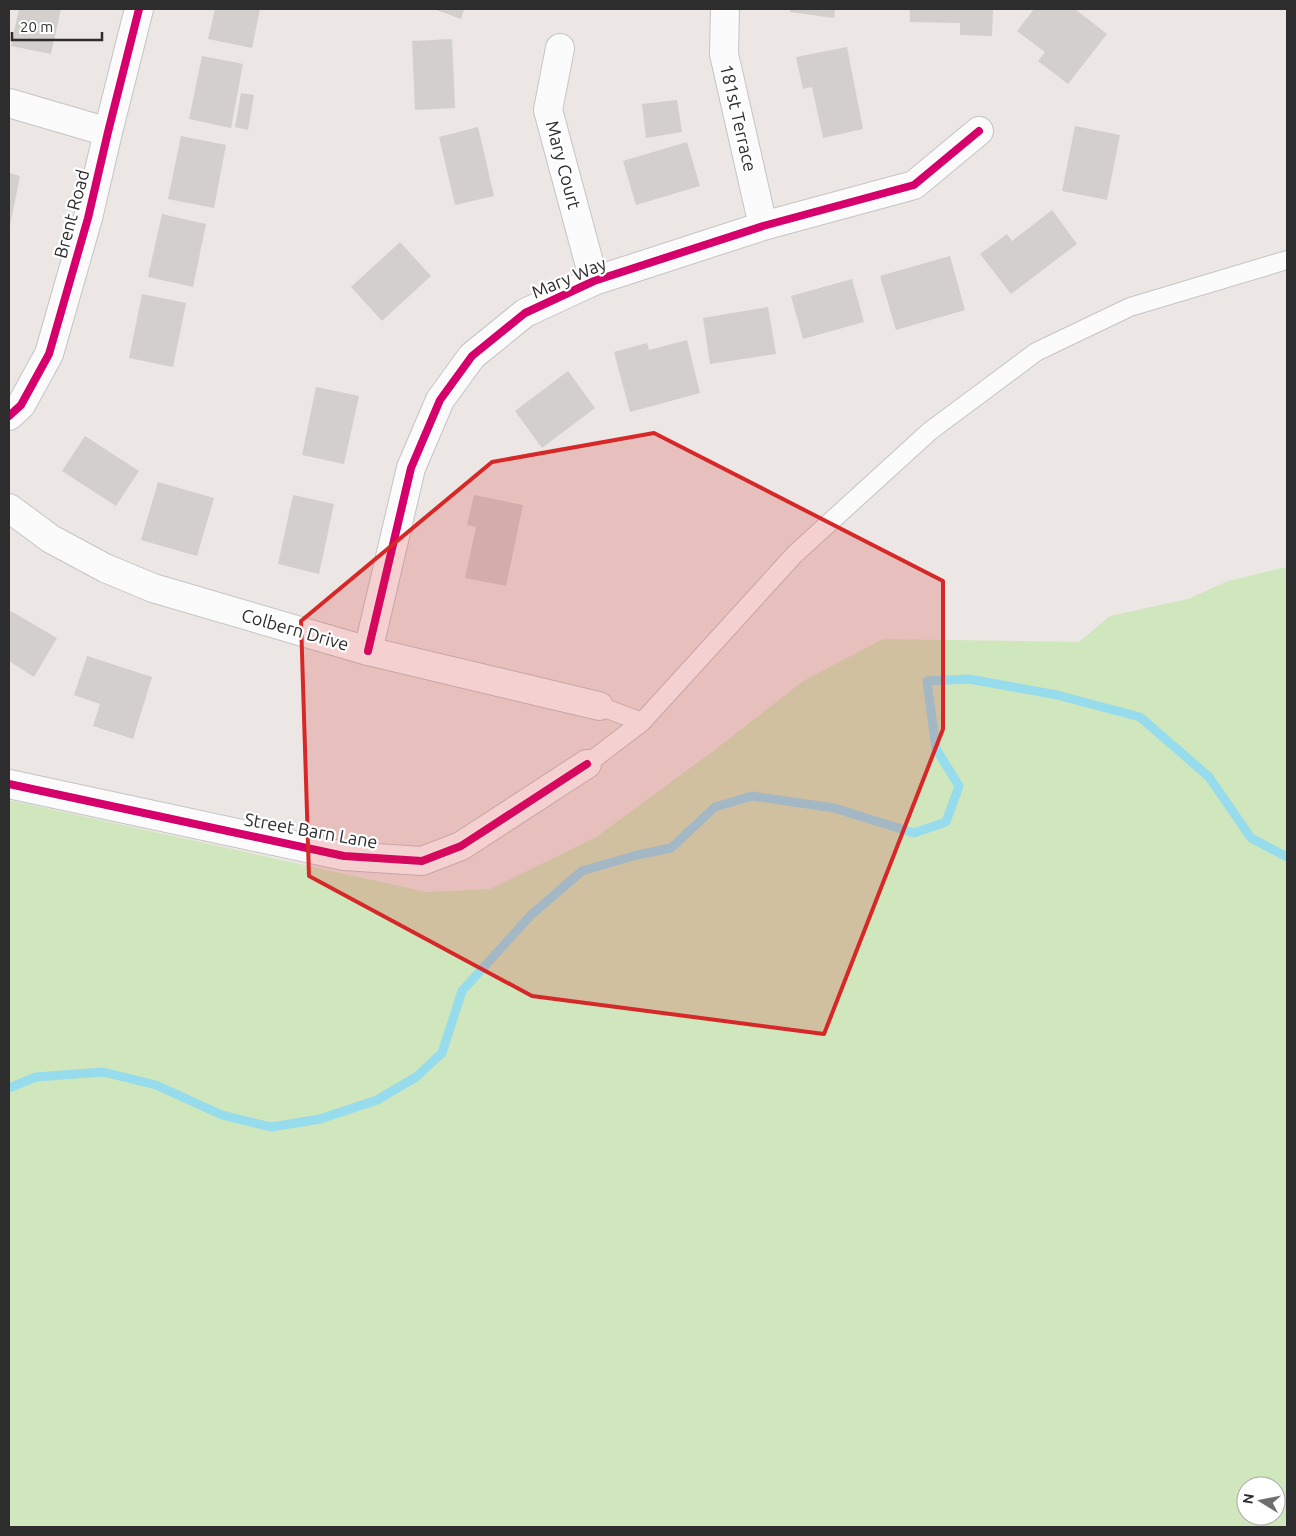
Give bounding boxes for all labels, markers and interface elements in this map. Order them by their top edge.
scale bar [12,10,102,42]
text: 20 m [20,18,53,35]
street label: 181st Terrace [717,62,761,173]
street label: Mary Court [543,118,585,211]
street label: Brent Road [50,167,92,260]
street label: Mary Way [528,252,609,302]
street label: Colbern Drive [239,604,351,654]
street label: Street Barn Lane [243,808,379,852]
north arrow [1236,1476,1286,1526]
text: N [1239,1492,1257,1505]

